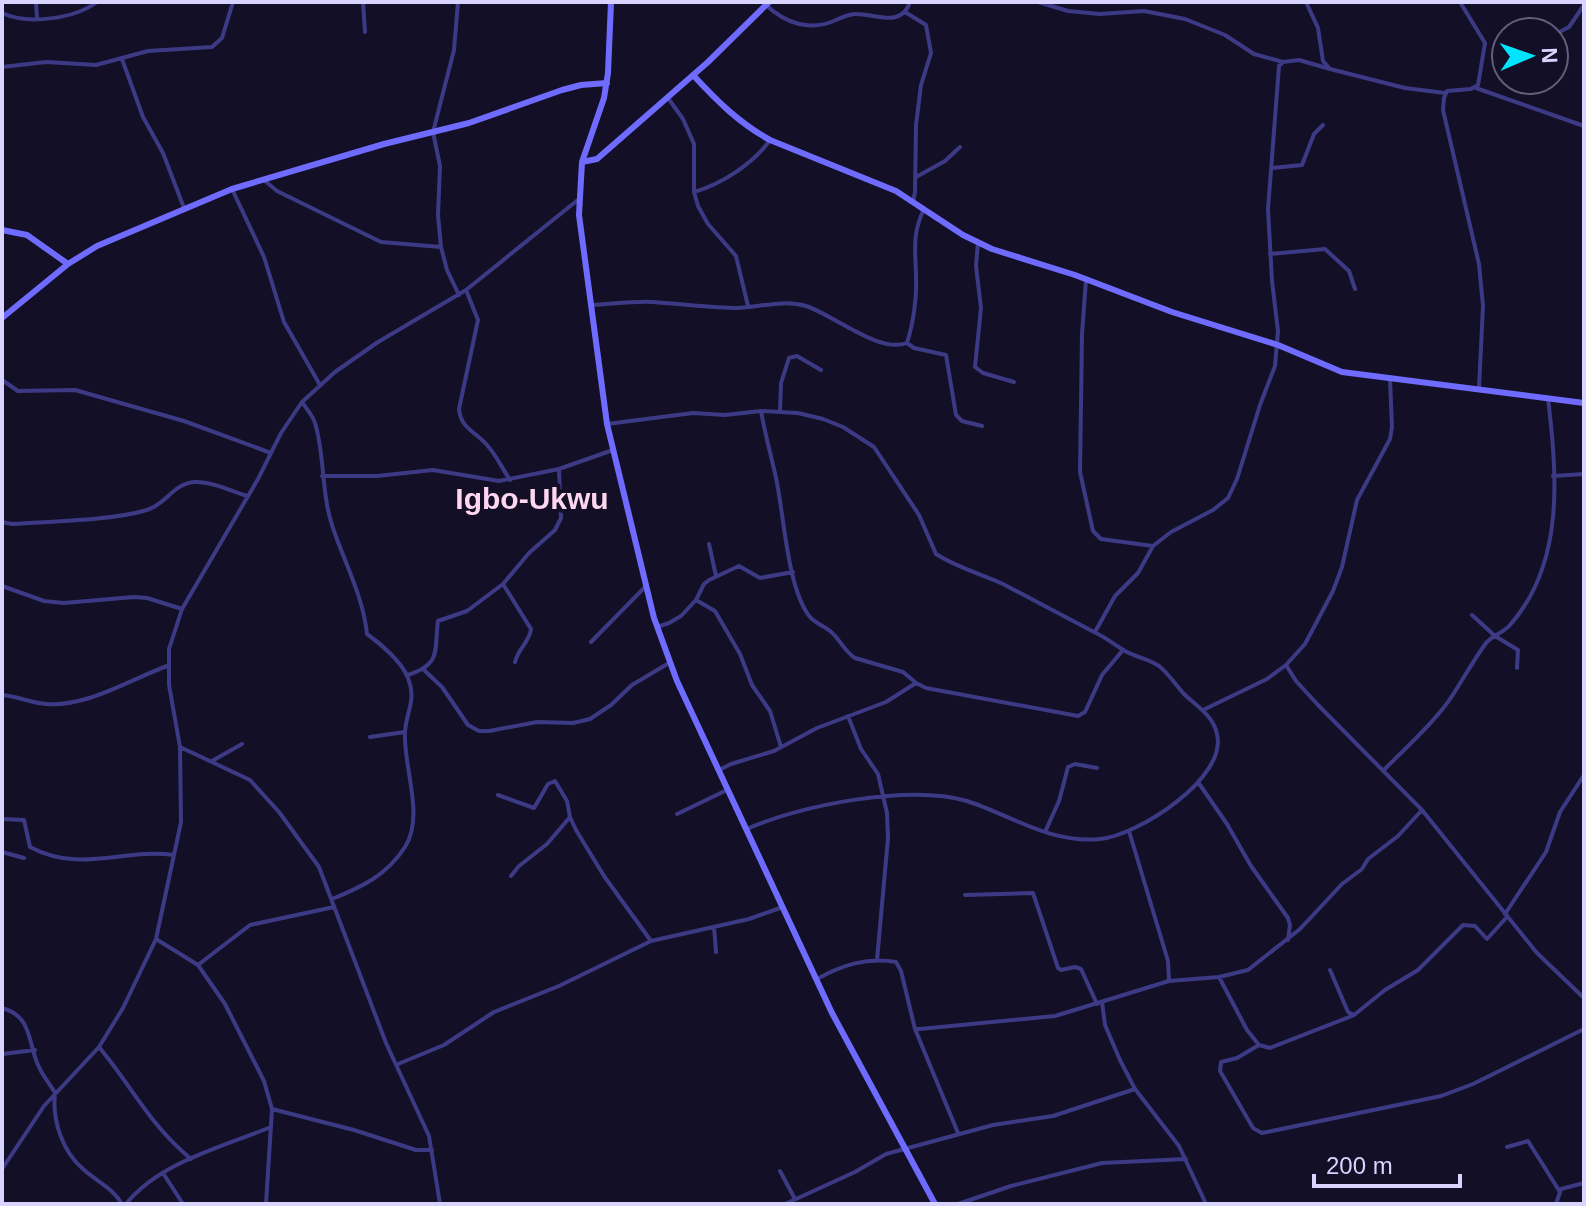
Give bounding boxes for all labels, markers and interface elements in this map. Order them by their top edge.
north arrow [1490,16,1570,96]
text: N [1537,47,1562,64]
district label: Igbo-Ukwu [455,482,609,515]
scale bar [1314,1138,1460,1188]
text: 200 m [1326,1152,1393,1179]

